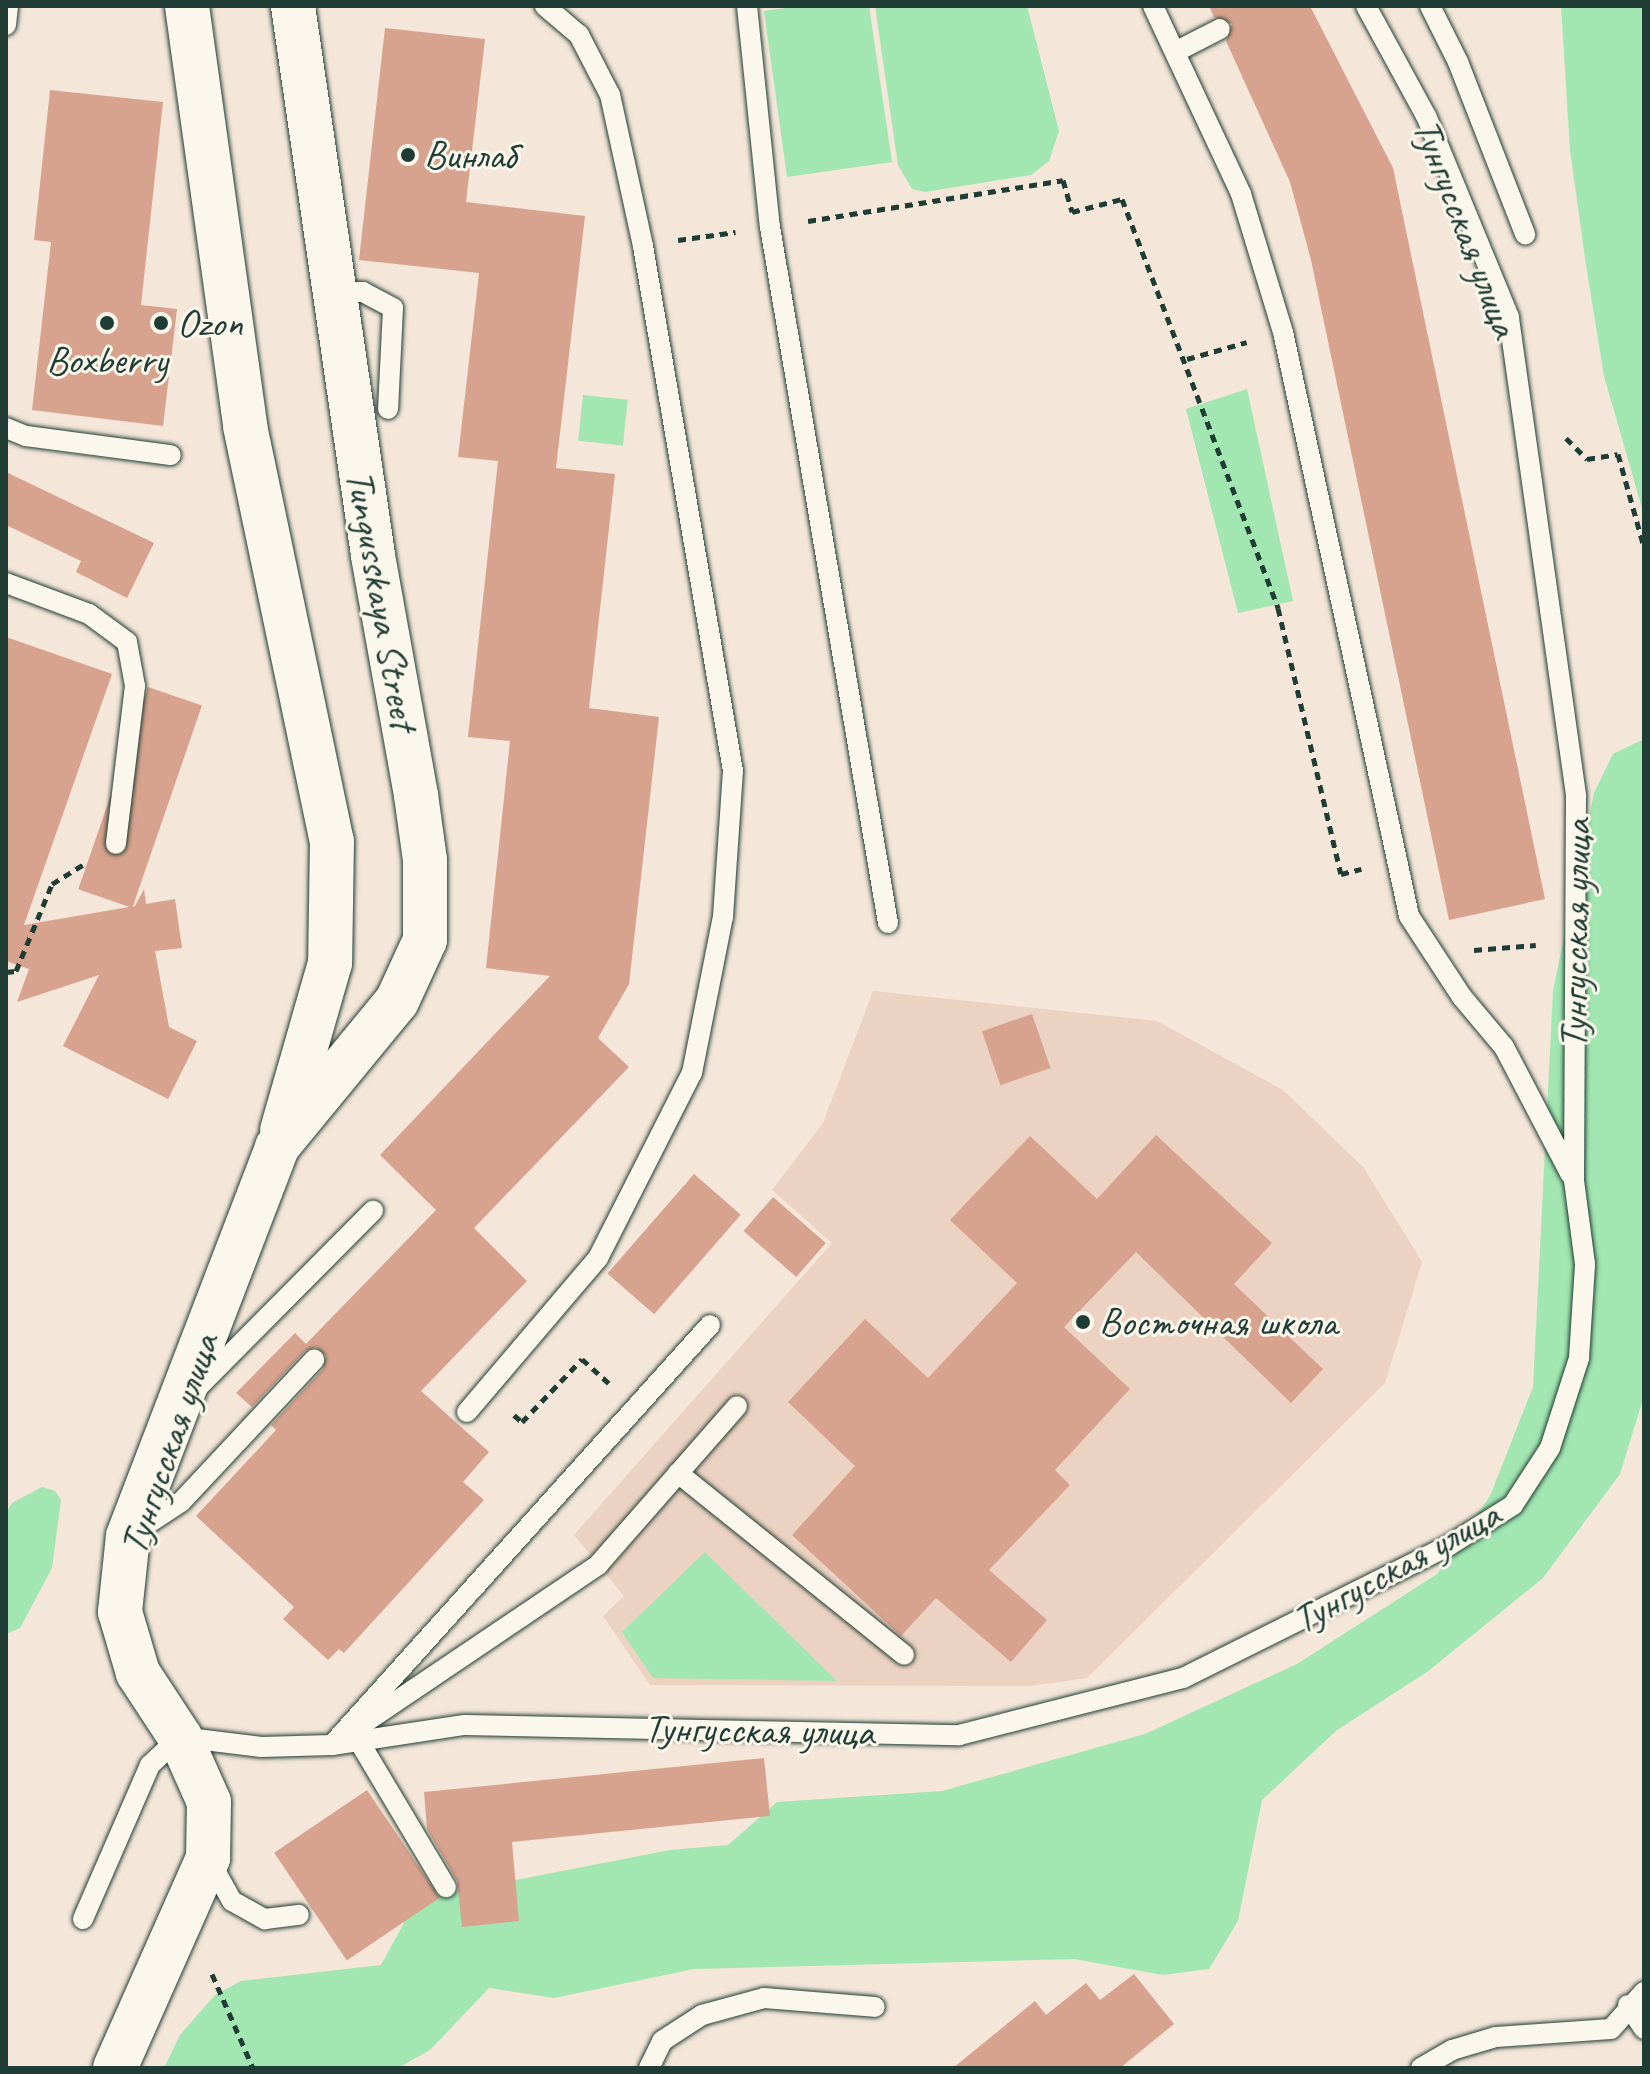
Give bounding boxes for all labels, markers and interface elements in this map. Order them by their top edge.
street label: Тунгусская улица [1402,111,1530,345]
place label: Винлаб [424,131,515,179]
marker: Винлаб [399,146,417,164]
place label: Ozon [177,299,243,347]
marker: Boxberry [98,314,116,332]
marker: Ozon [152,314,170,332]
place label: Boxberry [46,336,168,384]
street label: Tungusskaya Street [336,466,428,734]
street label: Тунгусская улица [1549,818,1601,1050]
place label: Восточная школа [1099,1298,1338,1346]
marker: Восточная школа [1074,1313,1092,1331]
street label: Тунгусская улица [109,1326,229,1562]
street label: Тунгусская улица [1283,1490,1509,1644]
street label: Тунгусская улица [643,1704,875,1756]

